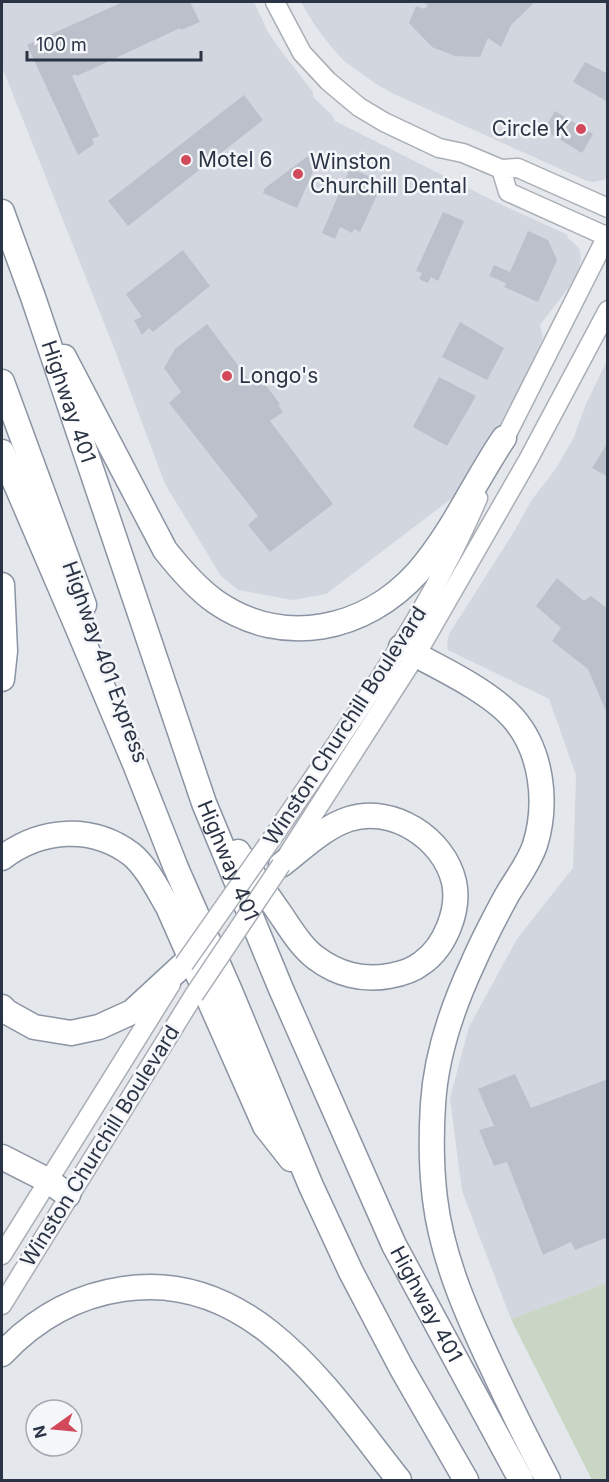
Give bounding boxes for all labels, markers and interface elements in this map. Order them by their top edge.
scale bar [27,24,201,62]
text: 100 m [36,34,87,55]
place label: Circle K [492,116,569,141]
marker: Circle K [574,122,588,136]
place label: Motel 6 [198,147,272,172]
place label: Winston Churchill Dental [310,149,467,198]
marker: Motel 6 [179,153,193,167]
marker: Winston Churchill Dental [291,167,305,181]
street label: Highway 401 [37,337,101,466]
place label: Longo's [239,363,318,388]
marker: Longo's [220,369,234,383]
street label: Highway 401 Express [57,558,154,766]
street label: Winston Churchill Boulevard [258,602,431,850]
street label: Highway 401 [192,797,264,924]
street label: Winston Churchill Boulevard [15,1020,184,1271]
street label: Highway 401 [385,1242,468,1366]
north arrow [24,1398,84,1458]
text: N [28,1423,51,1440]

